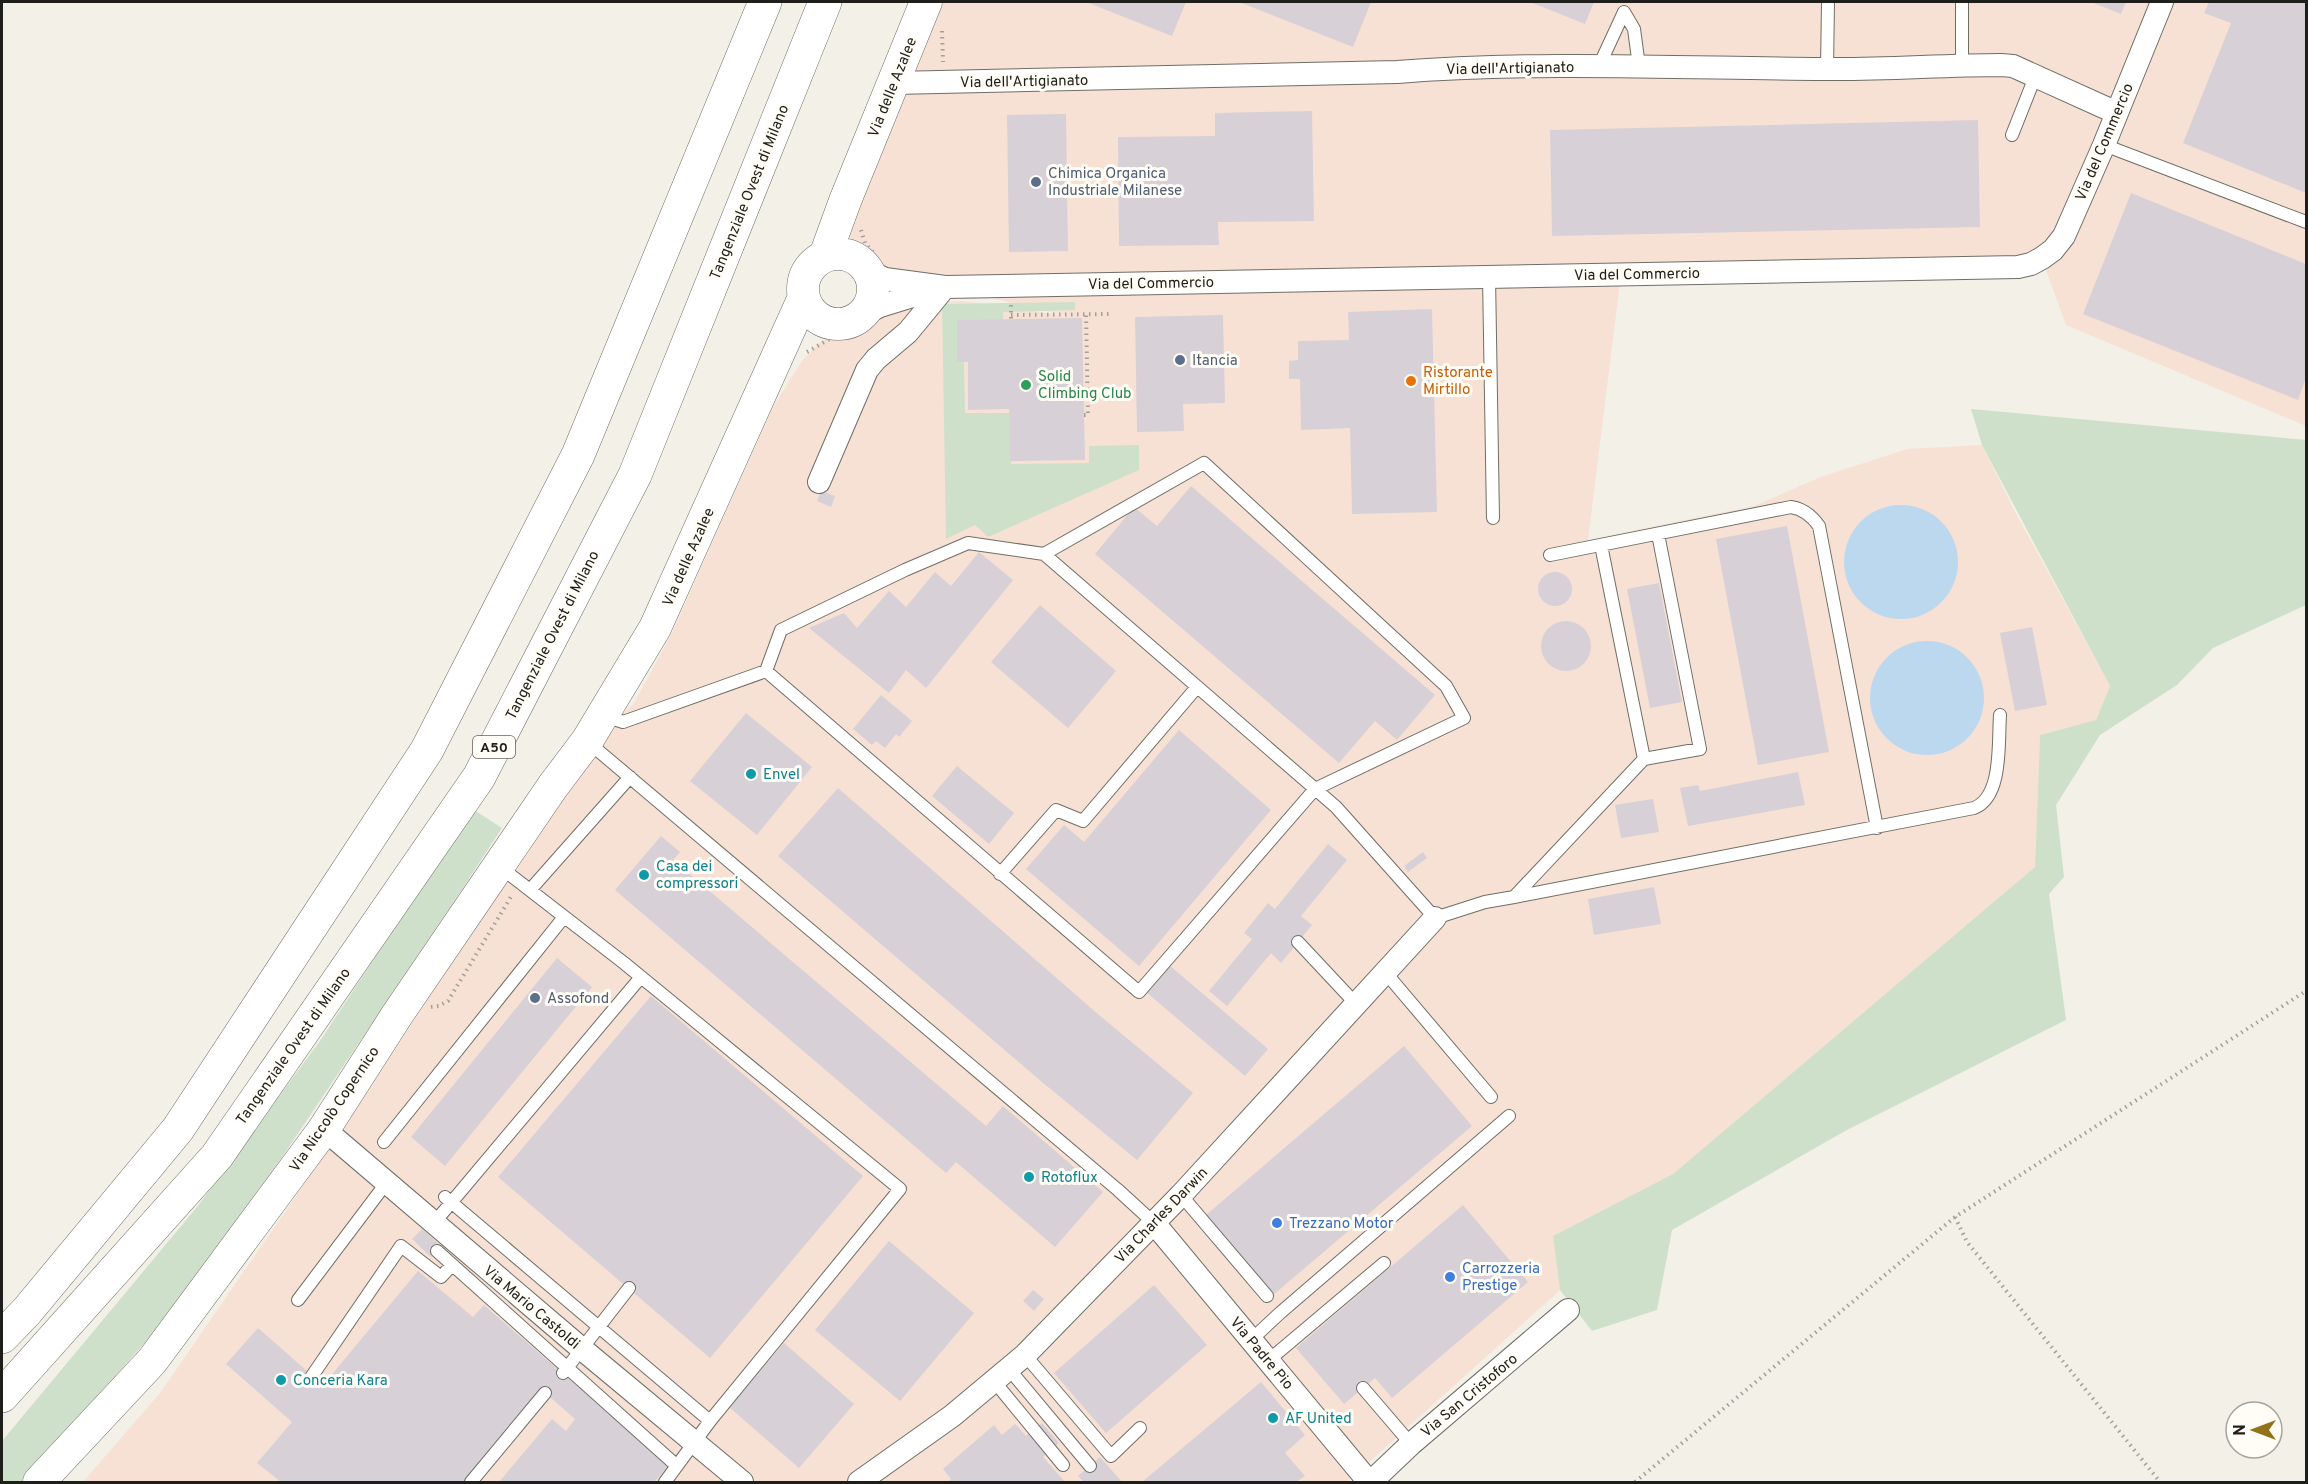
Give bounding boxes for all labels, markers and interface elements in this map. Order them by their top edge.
street label: Via delle Azalee [865,35,922,140]
street label: Via dell'Artigianato [1446,59,1574,80]
street label: Via dell'Artigianato [960,72,1088,93]
street label: Via del Commercio [2072,81,2139,204]
street label: Tangenziale Ovest di Milano [706,102,794,283]
place label: Chimica Organica Industriale Milanese [1048,165,1182,201]
marker: Chimica Organica Industriale Milanese [1029,175,1043,189]
street label: Via del Commercio [1574,265,1700,286]
street label: Via del Commercio [1088,274,1214,295]
place label: Itancia [1192,352,1238,371]
marker: Itancia [1173,353,1187,367]
place label: Ristorante Mirtillo [1423,364,1493,400]
place label: Solid Climbing Club [1038,368,1132,404]
marker: Ristorante Mirtillo [1404,374,1418,388]
marker: Solid Climbing Club [1019,378,1033,392]
street label: Via delle Azalee [659,505,720,610]
street label: Tangenziale Ovest di Milano [502,548,604,724]
road number: A50 [473,736,515,758]
place label: Envel [763,766,800,785]
marker: Envel [744,767,758,781]
place label: Casa dei compressori [656,858,738,894]
marker: Casa dei compressori [637,868,651,882]
street label: Tangenziale Ovest di Milano [233,965,356,1129]
place label: Assofond [547,990,609,1009]
marker: Assofond [528,991,542,1005]
street label: Via Niccolò Copernico [286,1043,384,1176]
street label: Via Charles Darwin [1111,1164,1213,1268]
place label: Rotoflux [1041,1169,1098,1188]
marker: Rotoflux [1022,1170,1036,1184]
place label: Trezzano Motor [1289,1215,1394,1234]
marker: Trezzano Motor [1270,1216,1284,1230]
place label: Carrozzeria Prestige [1462,1260,1540,1296]
street label: Via Mario Castoldi [479,1262,583,1354]
marker: Carrozzeria Prestige [1443,1270,1457,1284]
street label: Via Padre Pio [1225,1314,1297,1394]
street label: Via San Cristoforo [1418,1350,1522,1442]
place label: Conceria Kara [293,1372,388,1391]
marker: Conceria Kara [274,1373,288,1387]
north arrow [2224,1400,2284,1460]
place label: AF United [1285,1410,1352,1429]
marker: AF United [1266,1411,1280,1425]
text: N [2231,1424,2251,1436]

